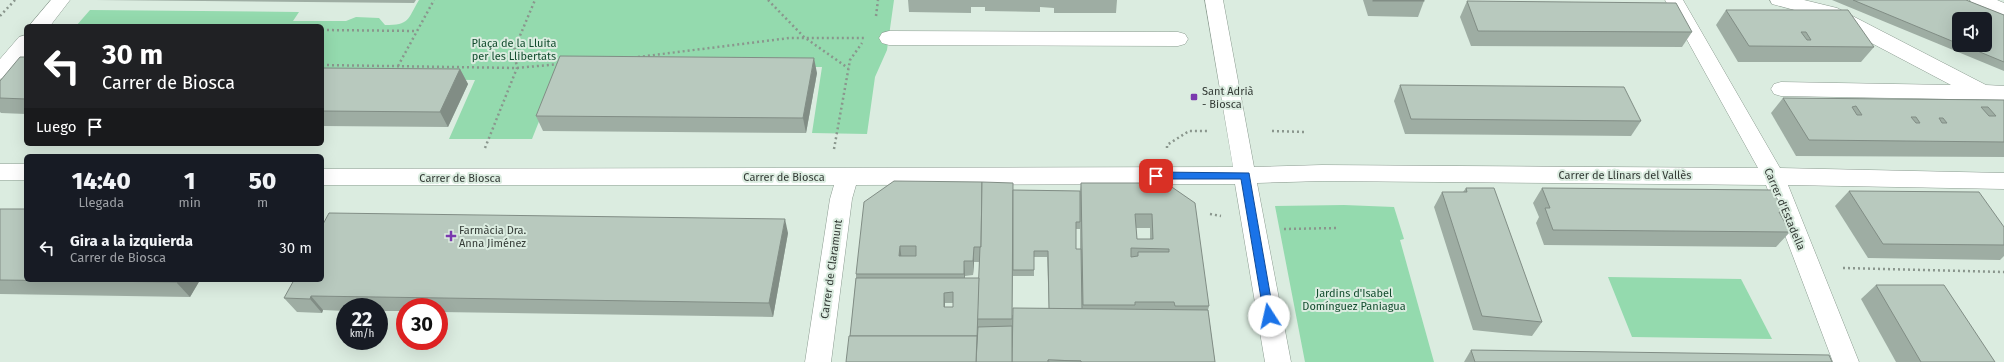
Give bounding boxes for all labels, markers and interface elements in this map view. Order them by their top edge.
map controls [1952,12,1992,52]
button: sound [1952,12,1992,52]
park label: Plaça de la Lluita per les Llibertats [472,37,557,63]
text: 30 m [102,38,163,71]
icon: left [36,40,88,92]
text: Carrer de Biosca [102,72,235,94]
place label: Sant Adrià - Biosca [1202,85,1254,111]
marker: Sant Adrià - Biosca [1189,92,1199,102]
icon: arrive [84,116,106,138]
text: Luego [36,118,76,136]
pin [1139,159,1173,193]
icon: arrive [1145,165,1167,187]
street label: Carrer d'Estadella [1761,166,1808,252]
text: 14:40 [72,167,131,195]
text: 1 [184,167,195,195]
text: 50 [249,167,276,195]
street label: Carrer de Llinars del Vallès [1559,169,1691,182]
street label: Carrer de Biosca [743,171,825,184]
street label: Carrer de Biosca [419,172,501,185]
text: Llegada [78,195,124,210]
text: min [179,195,201,210]
text: m [257,195,268,210]
street label: Carrer de Claramunt [818,219,845,320]
place label: Farmàcia Dra. Anna Jiménez [459,224,527,250]
marker: Farmàcia Dra. Anna Jiménez [446,231,456,241]
text: Gira a la izquierda [70,232,193,250]
icon: left [36,237,58,259]
text: 30 m [279,239,312,257]
text: Carrer de Biosca [70,250,166,265]
park label: Jardins d'Isabel Domínguez Paniagua [1302,287,1406,313]
position arrow [1248,295,1290,337]
speed limit sign: 30 [396,298,448,350]
text: 22 [352,307,372,331]
text: km/h [350,328,374,340]

